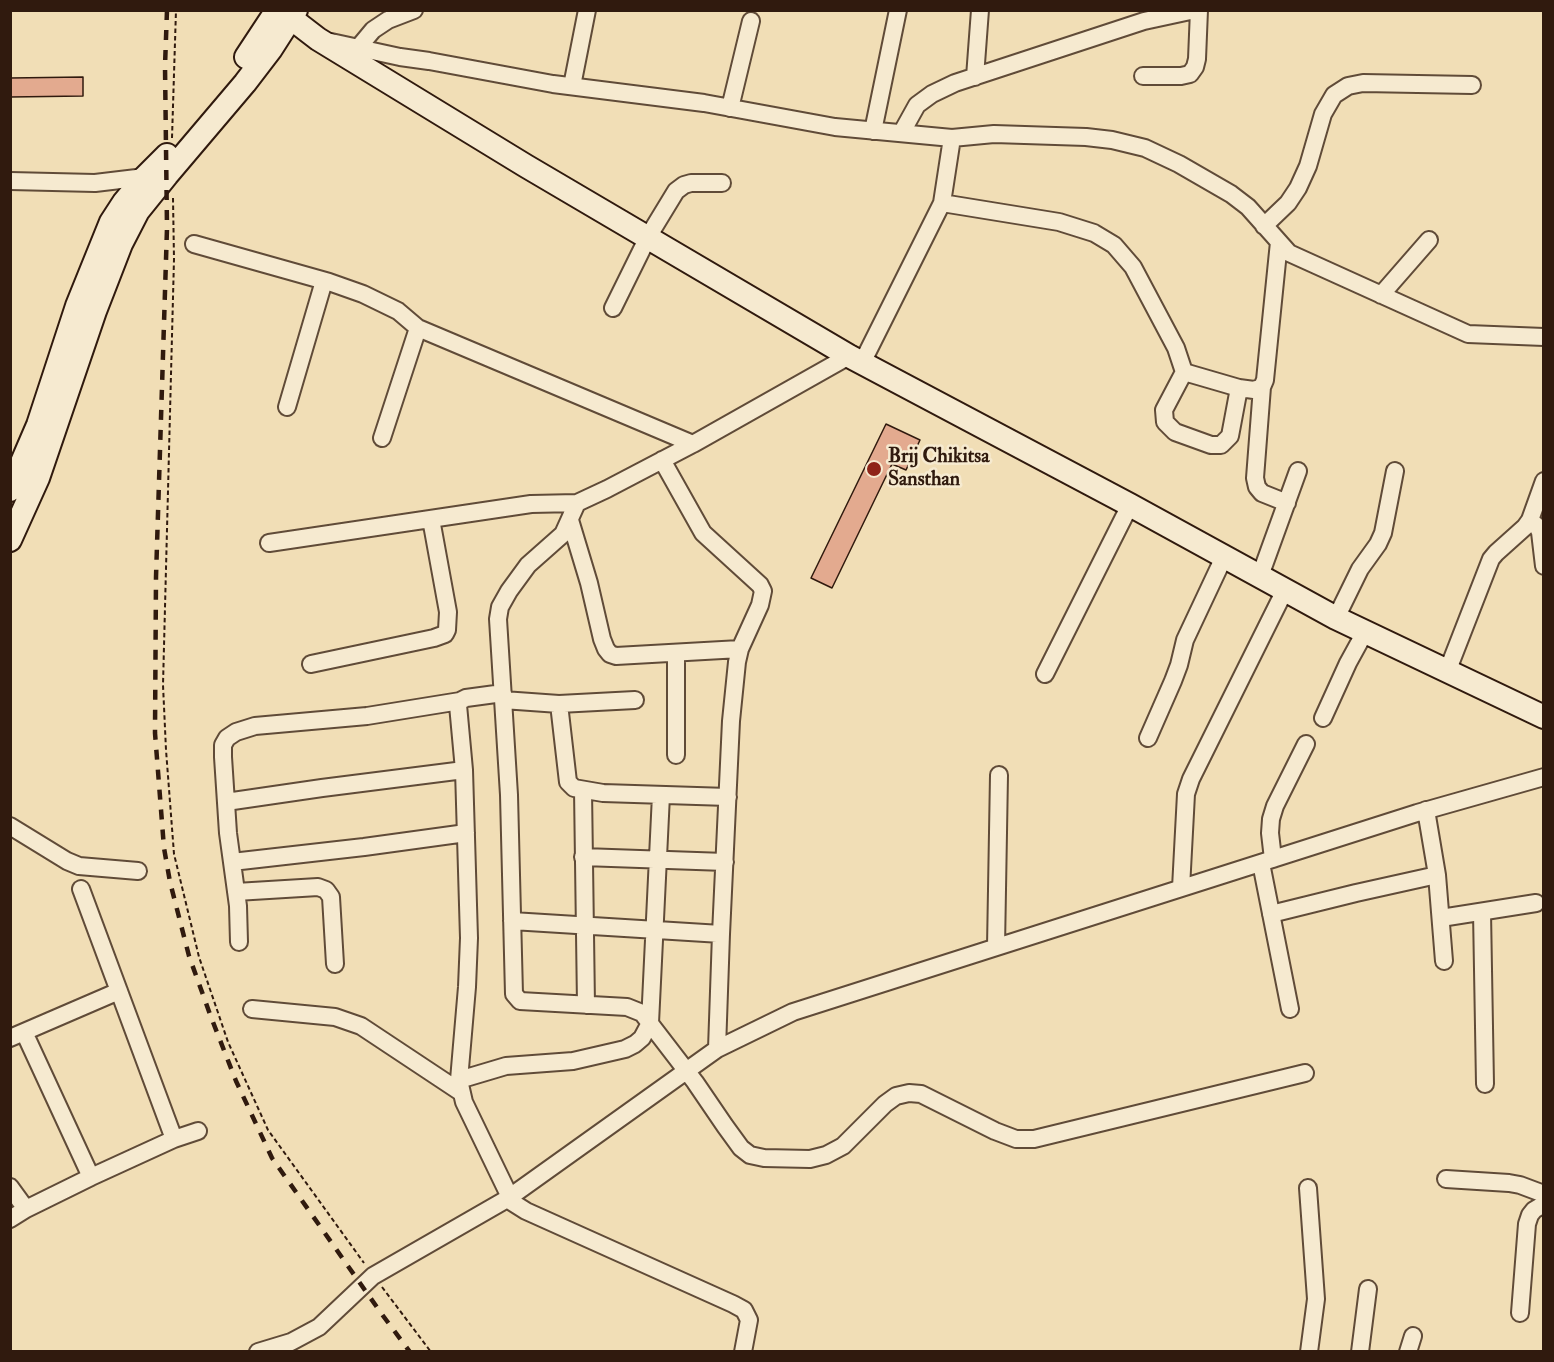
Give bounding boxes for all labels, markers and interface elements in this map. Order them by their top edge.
place label: Brij Chikitsa Sansthan [888,446,989,493]
marker: Brij Chikitsa Sansthan [865,460,883,478]

